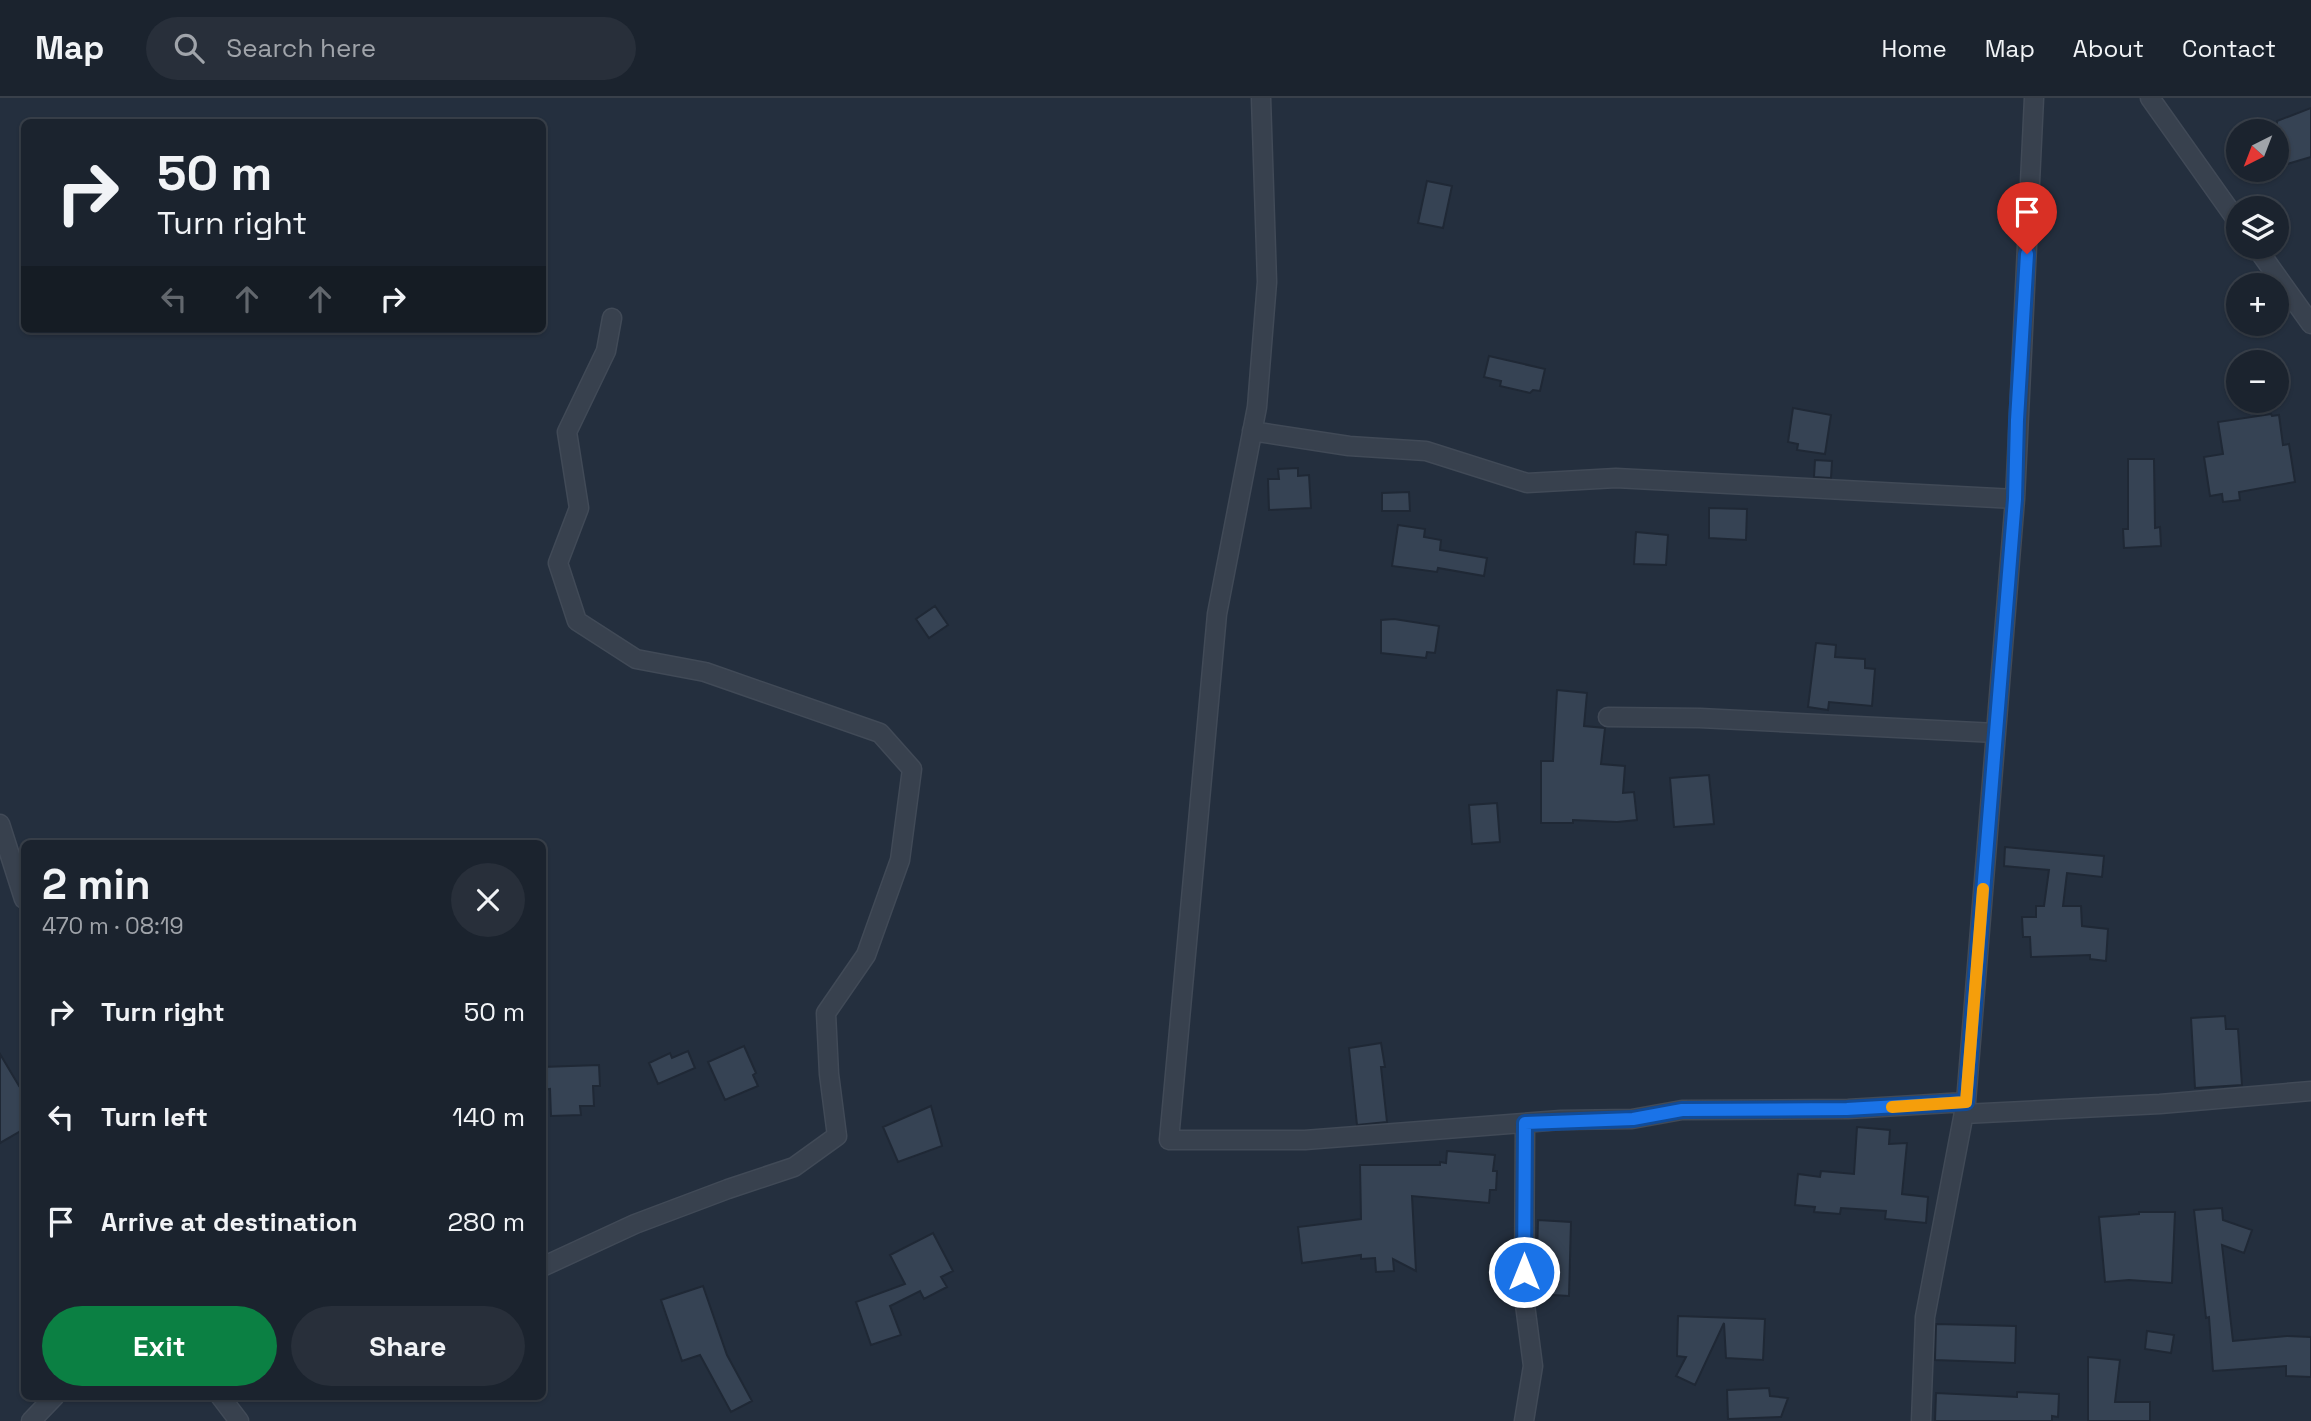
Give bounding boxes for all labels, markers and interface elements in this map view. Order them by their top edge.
search box [146,17,636,80]
text: Map [35,27,104,69]
icon: search [170,29,208,67]
text: Search here [226,31,376,65]
text: Home [1881,33,1947,64]
text: Map [1985,33,2035,64]
text: About [2073,33,2144,64]
text: Contact [2182,33,2276,64]
north arrow [2226,119,2289,182]
map controls [2226,119,2289,413]
text: 50 m [157,142,272,204]
icon: right [42,147,133,238]
pin [1997,182,2057,254]
icon: arrive [2008,193,2046,231]
button: layers [2226,196,2289,259]
text: Turn right [157,203,307,243]
button: + [2226,273,2289,336]
icon: left [155,280,193,318]
icon: ahead [228,280,266,318]
icon: ahead [301,280,339,318]
icon: right [374,280,412,318]
button: − [2226,350,2289,413]
text: 2 min [42,858,151,911]
button: close [451,863,525,937]
text: 470 m · 08:19 [42,911,184,941]
icon: right [42,993,80,1031]
text: Turn right [101,995,225,1029]
text: 50 m [464,995,525,1029]
icon: left [42,1098,80,1136]
text: Turn left [101,1100,208,1134]
text: 140 m [452,1100,525,1134]
icon: arrive [42,1203,80,1241]
text: Arrive at destination [101,1205,358,1239]
text: 280 m [447,1205,525,1239]
position arrow [1487,1235,1561,1309]
button: Exit [42,1306,277,1386]
button: Share [291,1306,525,1386]

